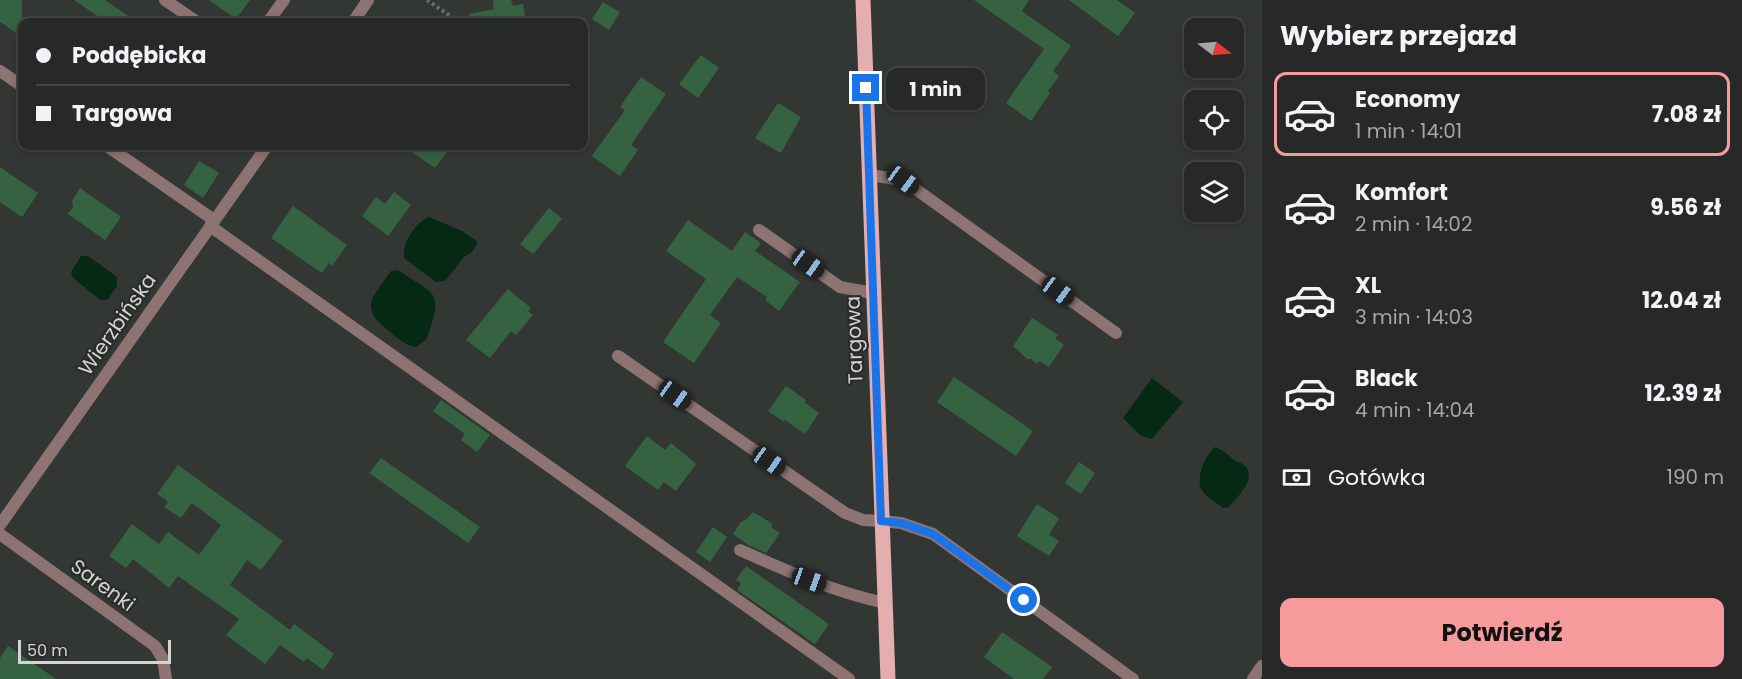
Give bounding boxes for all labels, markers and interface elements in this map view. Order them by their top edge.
text: Wybierz przejazd [1280,17,1517,54]
north arrow [1184,18,1244,78]
map controls [1184,18,1244,222]
text: Poddębicka [72,40,206,71]
callout: 1 min [887,67,986,109]
route end [852,74,879,101]
text: 1 min [909,75,962,103]
text: Economy [1355,84,1460,115]
icon: car [1283,87,1337,141]
button: locate [1184,90,1244,150]
text: Targowa [72,98,172,129]
text: 7.08 zł [1652,99,1721,130]
text: 1 min · 14:01 [1355,117,1462,145]
car [883,162,923,198]
button: layers [1184,162,1244,222]
text: Komfort [1355,177,1448,208]
icon: car [1283,180,1337,234]
text: 9.56 zł [1650,192,1721,223]
text: 2 min · 14:02 [1355,210,1472,238]
car [788,246,828,282]
street label: Wierzbińska [71,267,163,381]
text: XL [1355,270,1381,301]
car [1038,273,1078,309]
icon: car [1283,273,1337,327]
text: 12.04 zł [1642,285,1721,316]
street label: Targowa [838,296,870,384]
text: 3 min · 14:03 [1355,303,1473,331]
text: Black [1355,363,1418,394]
icon: car [1283,366,1337,420]
car [655,377,695,413]
text: 12.39 zł [1644,378,1721,409]
text: 4 min · 14:04 [1355,396,1475,424]
car [749,443,789,479]
icon: cash [1280,461,1313,494]
text: Gotówka [1328,462,1426,493]
text: 190 m [1667,463,1724,491]
street label: Sarenki [65,552,141,618]
car [789,565,829,595]
route start [1010,586,1037,613]
button: Potwierdź [1280,598,1724,667]
scale bar [18,637,171,664]
text: 50 m [27,639,68,662]

